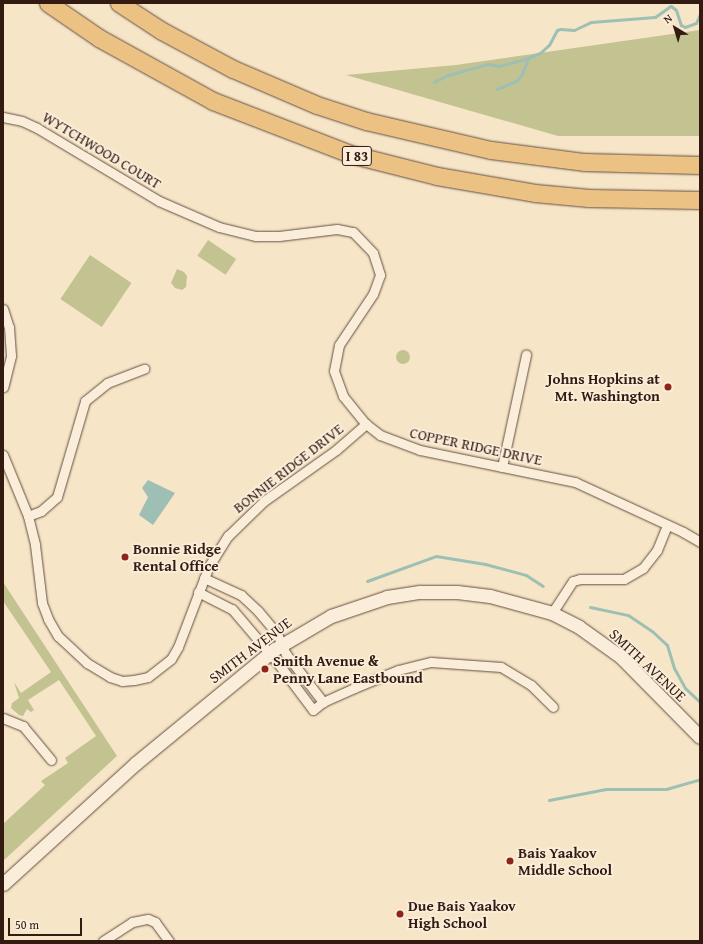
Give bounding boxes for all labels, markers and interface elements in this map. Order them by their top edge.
north arrow [655,8,695,48]
text: N [660,10,675,27]
street label: WYTCHWOOD COURT [39,107,165,193]
road number: I 83 [341,144,373,168]
place label: Johns Hopkins at Mt. Washington [547,369,660,404]
marker: Johns Hopkins at Mt. Washington [663,382,673,392]
street label: BONNIE RIDGE DRIVE [229,419,347,517]
street label: COPPER RIDGE DRIVE [408,423,544,469]
place label: Bonnie Ridge Rental Office [133,539,221,574]
marker: Bonnie Ridge Rental Office [120,552,130,562]
street label: SMITH AVENUE [205,613,295,687]
street label: SMITH AVENUE [606,625,690,705]
place label: Smith Avenue & Penny Lane Eastbound [273,651,423,686]
marker: Smith Avenue & Penny Lane Eastbound [260,664,270,674]
place label: Bais Yaakov Middle School [518,843,612,878]
marker: Bais Yaakov Middle School [505,856,515,866]
place label: Due Bais Yaakov High School [408,896,516,931]
marker: Due Bais Yaakov High School [395,909,405,919]
scale bar [10,910,84,936]
text: 50 m [15,916,39,933]

